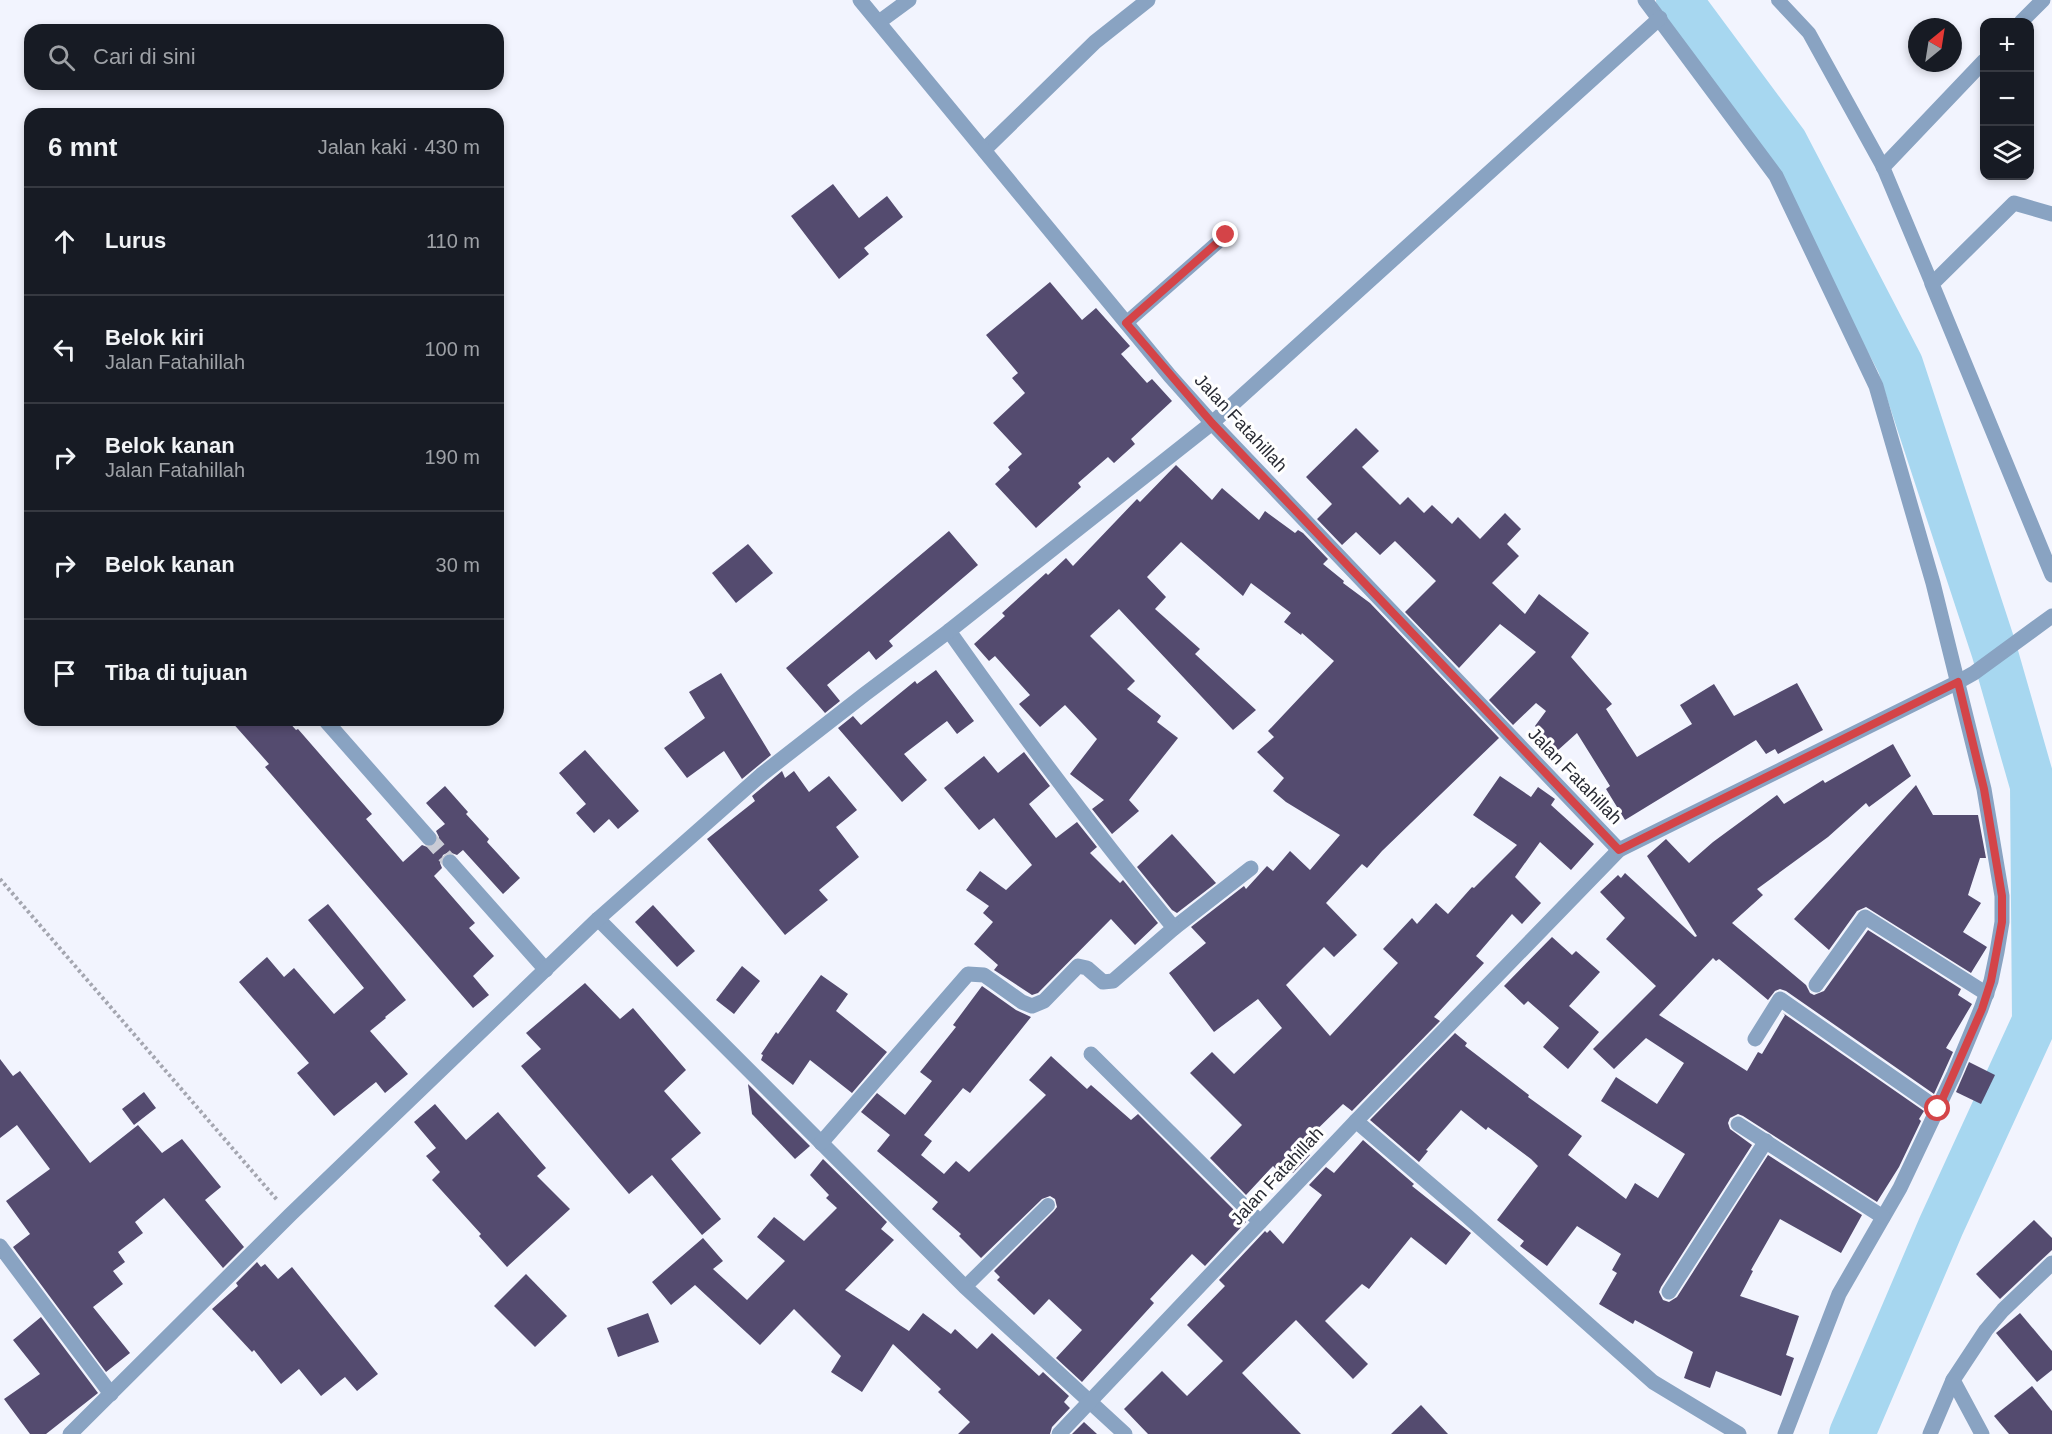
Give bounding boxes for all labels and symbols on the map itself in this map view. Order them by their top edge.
north arrow [1908,18,1962,72]
route end [1212,221,1238,247]
street label: Jalan Fatahillah [1191,370,1291,476]
street label: Jalan Fatahillah [1524,724,1626,828]
route start [1924,1095,1950,1121]
street label: Jalan Fatahillah [1227,1123,1327,1229]

